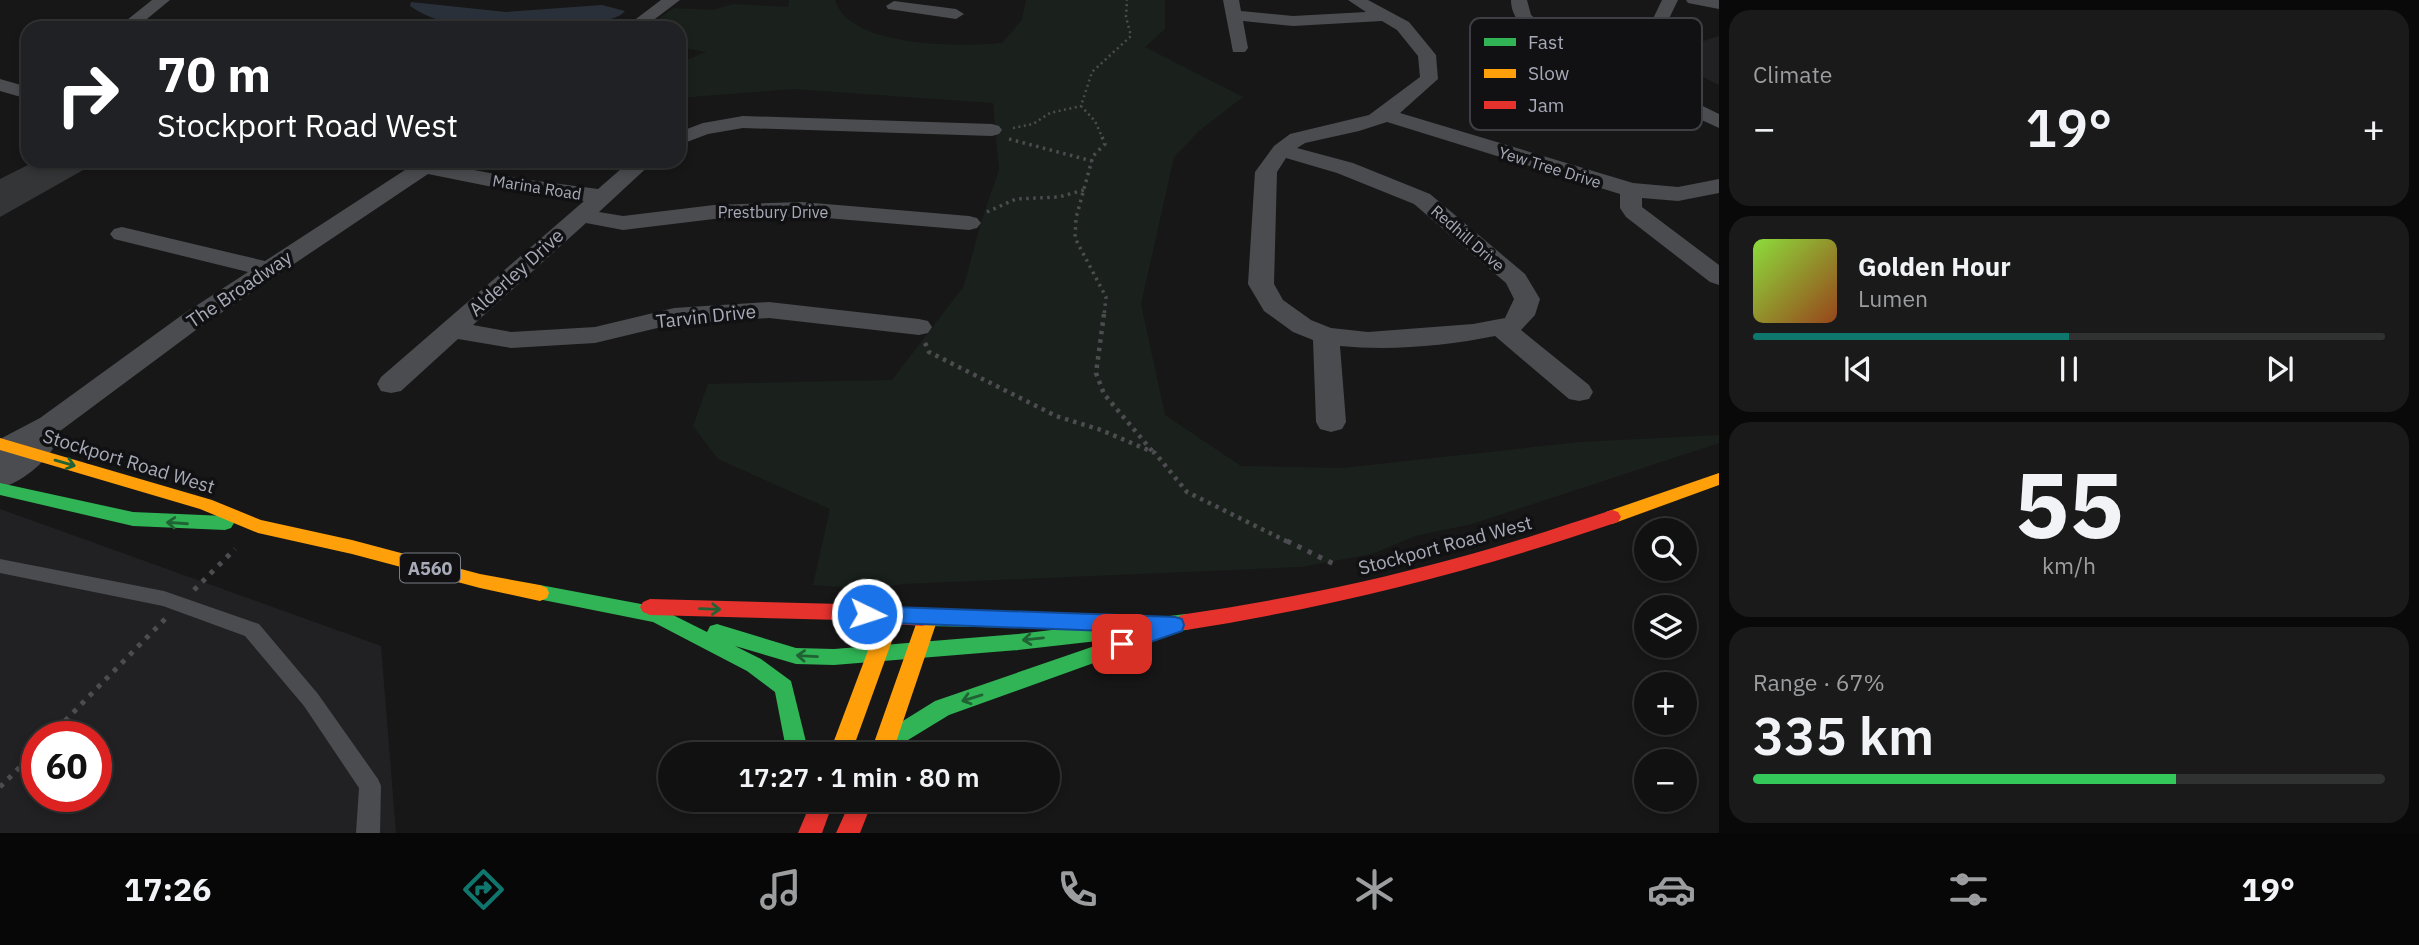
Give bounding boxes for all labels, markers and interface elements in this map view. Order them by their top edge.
legend [1470,18,1702,130]
text: Fast [1528,30,1564,54]
text: 70 m [157,42,271,105]
icon: right [42,49,133,140]
text: Climate [1753,59,1832,89]
text: Slow [1528,61,1569,85]
text: Jam [1528,93,1564,117]
text: 19° [2026,94,2112,161]
text: − [1753,103,1776,152]
text: + [2362,103,2385,152]
text: Stockport Road West [157,104,458,146]
street label: Yew Tree Drive [1496,142,1604,192]
street label: Marina Road [491,170,583,204]
street label: Redhill Drive [1427,201,1509,275]
street label: Prestbury Drive [718,202,829,222]
street label: Alderley Drive [464,223,568,321]
street label: The Broadway [182,245,297,333]
text: Golden Hour [1858,249,2011,283]
text: Lumen [1858,283,1928,313]
street label: Tarvin Drive [655,299,757,333]
icon: previous [1839,350,1877,388]
icon: pause [2050,350,2088,388]
icon: next [2261,350,2299,388]
street label: Stockport Road West [40,423,218,499]
text: 55 [2014,445,2124,563]
one-way arrow [54,458,76,471]
street label: Stockport Road West [1356,510,1534,580]
one-way arrow [165,516,188,529]
map controls [1634,518,1697,812]
button: search [1634,518,1697,581]
text: km/h [2042,550,2096,580]
road number: A560 [400,554,460,582]
position arrow [830,577,904,651]
button: layers [1634,595,1697,658]
one-way arrow [698,602,721,615]
pin [1092,614,1152,674]
icon: arrive [1103,625,1141,663]
one-way arrow [1023,633,1045,646]
one-way arrow [796,649,819,662]
text: Range · 67% [1753,667,1885,697]
button: + [1634,672,1697,735]
one-way arrow [962,693,984,706]
text: 335 km [1753,702,1934,769]
speed limit sign: 60 [21,721,112,812]
button: − [1634,749,1697,812]
text: 17:27 · 1 min · 80 m [738,760,980,794]
icon: directions [459,865,508,914]
icon: music [756,865,805,914]
icon: phone [1053,865,1102,914]
icon: climate [1350,865,1399,914]
icon: car [1647,865,1696,914]
icon: filters [1944,865,1993,914]
text: 17:26 [124,868,211,910]
text: 19° [2241,868,2295,910]

